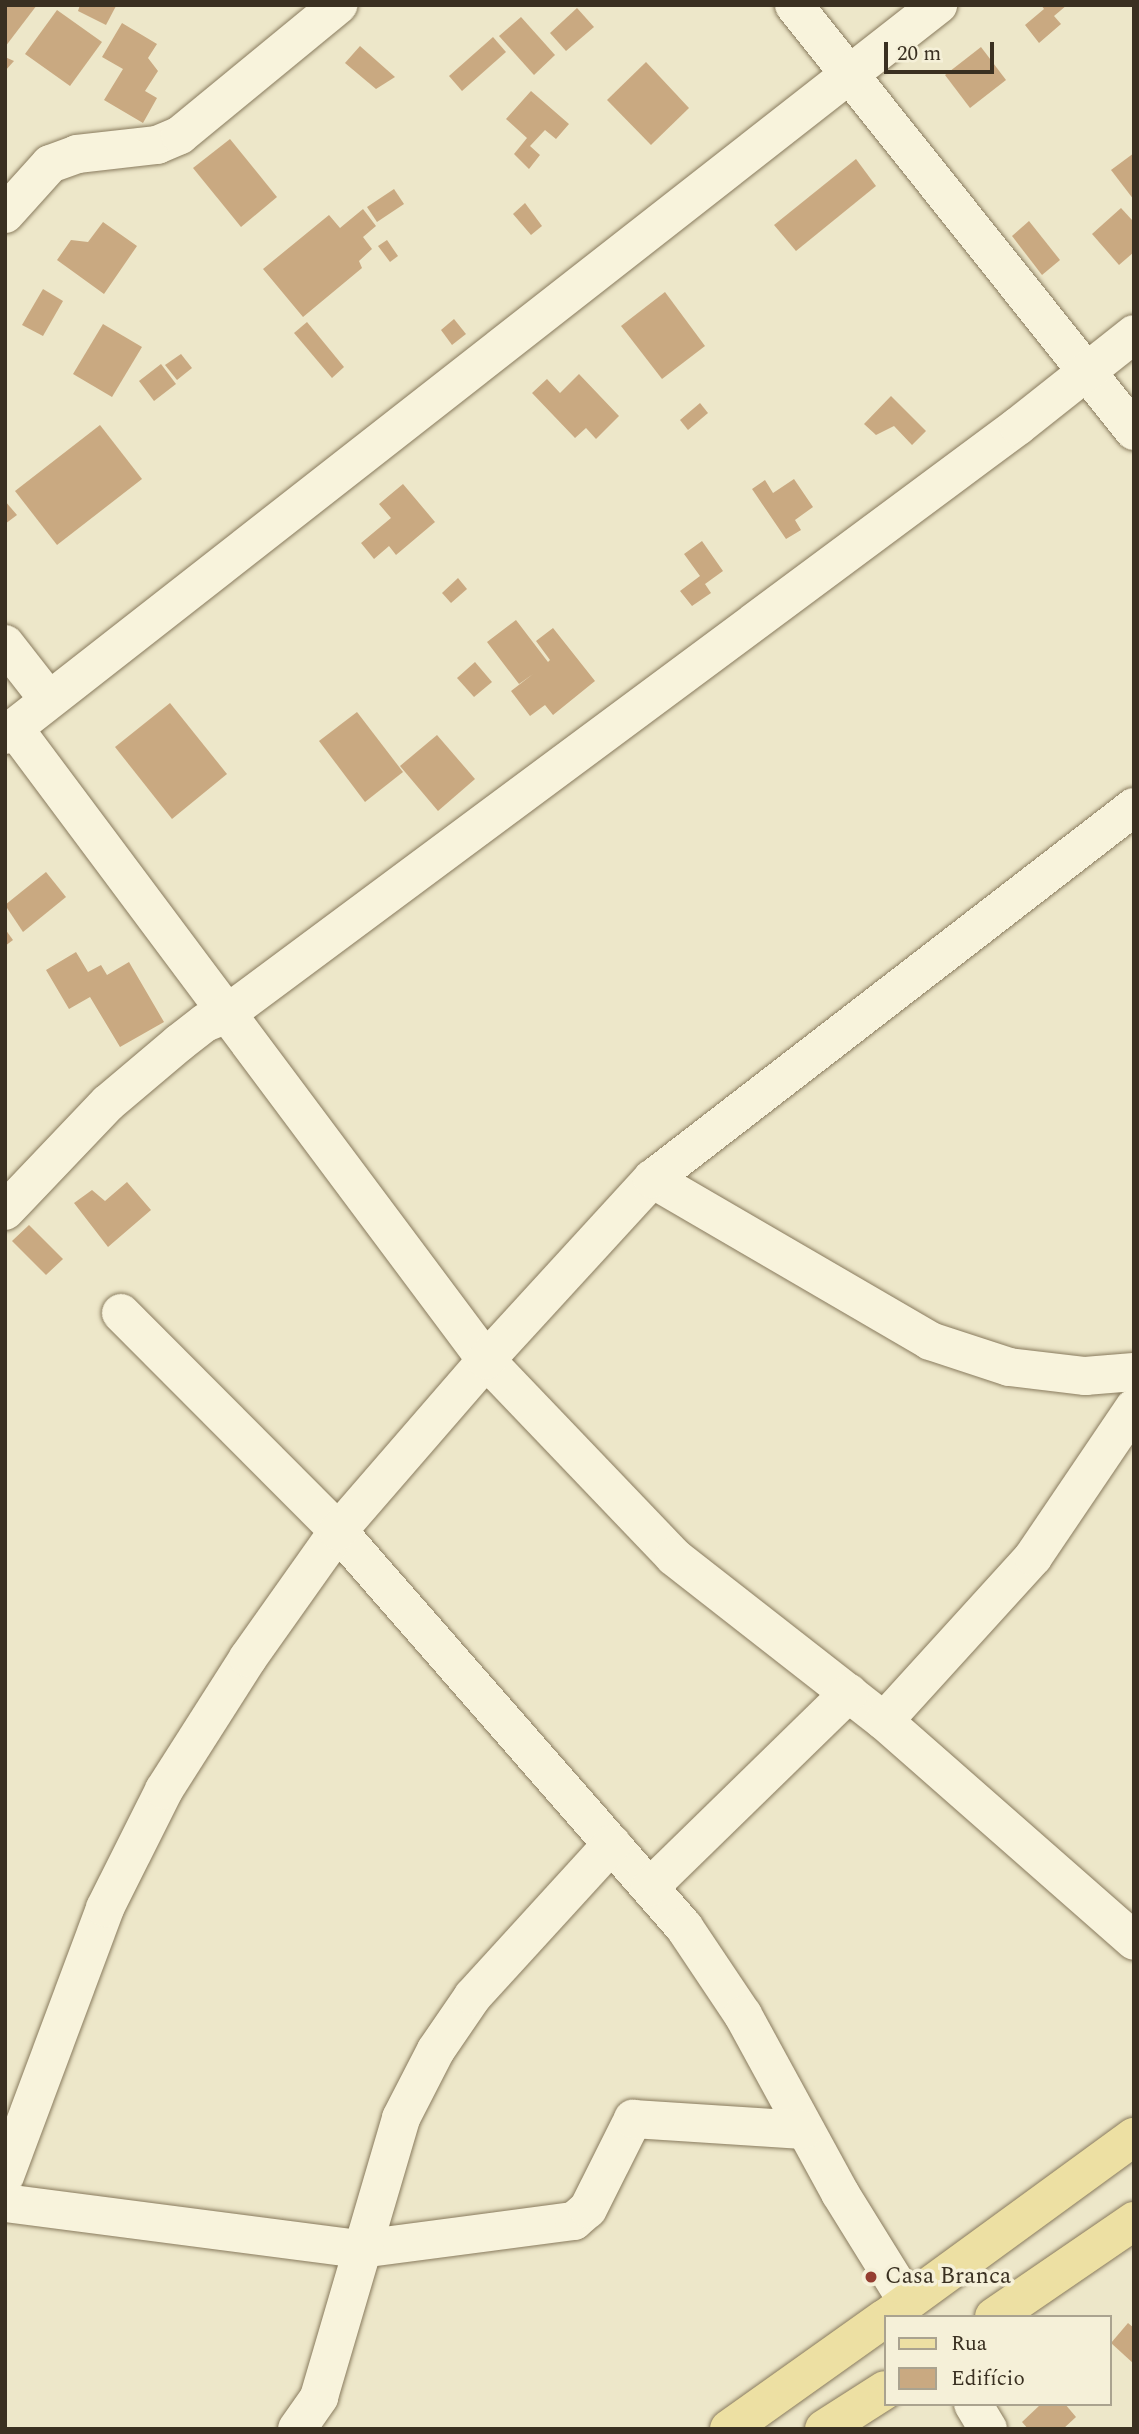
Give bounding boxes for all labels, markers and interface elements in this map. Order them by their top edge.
scale bar [887,28,997,72]
text: 20 m [897,38,941,70]
place label: Casa Branca [885,2263,1011,2291]
marker: Casa Branca [863,2269,879,2285]
legend [884,2315,1111,2406]
text: Rua [951,2328,987,2360]
text: Edifício [951,2363,1025,2395]

